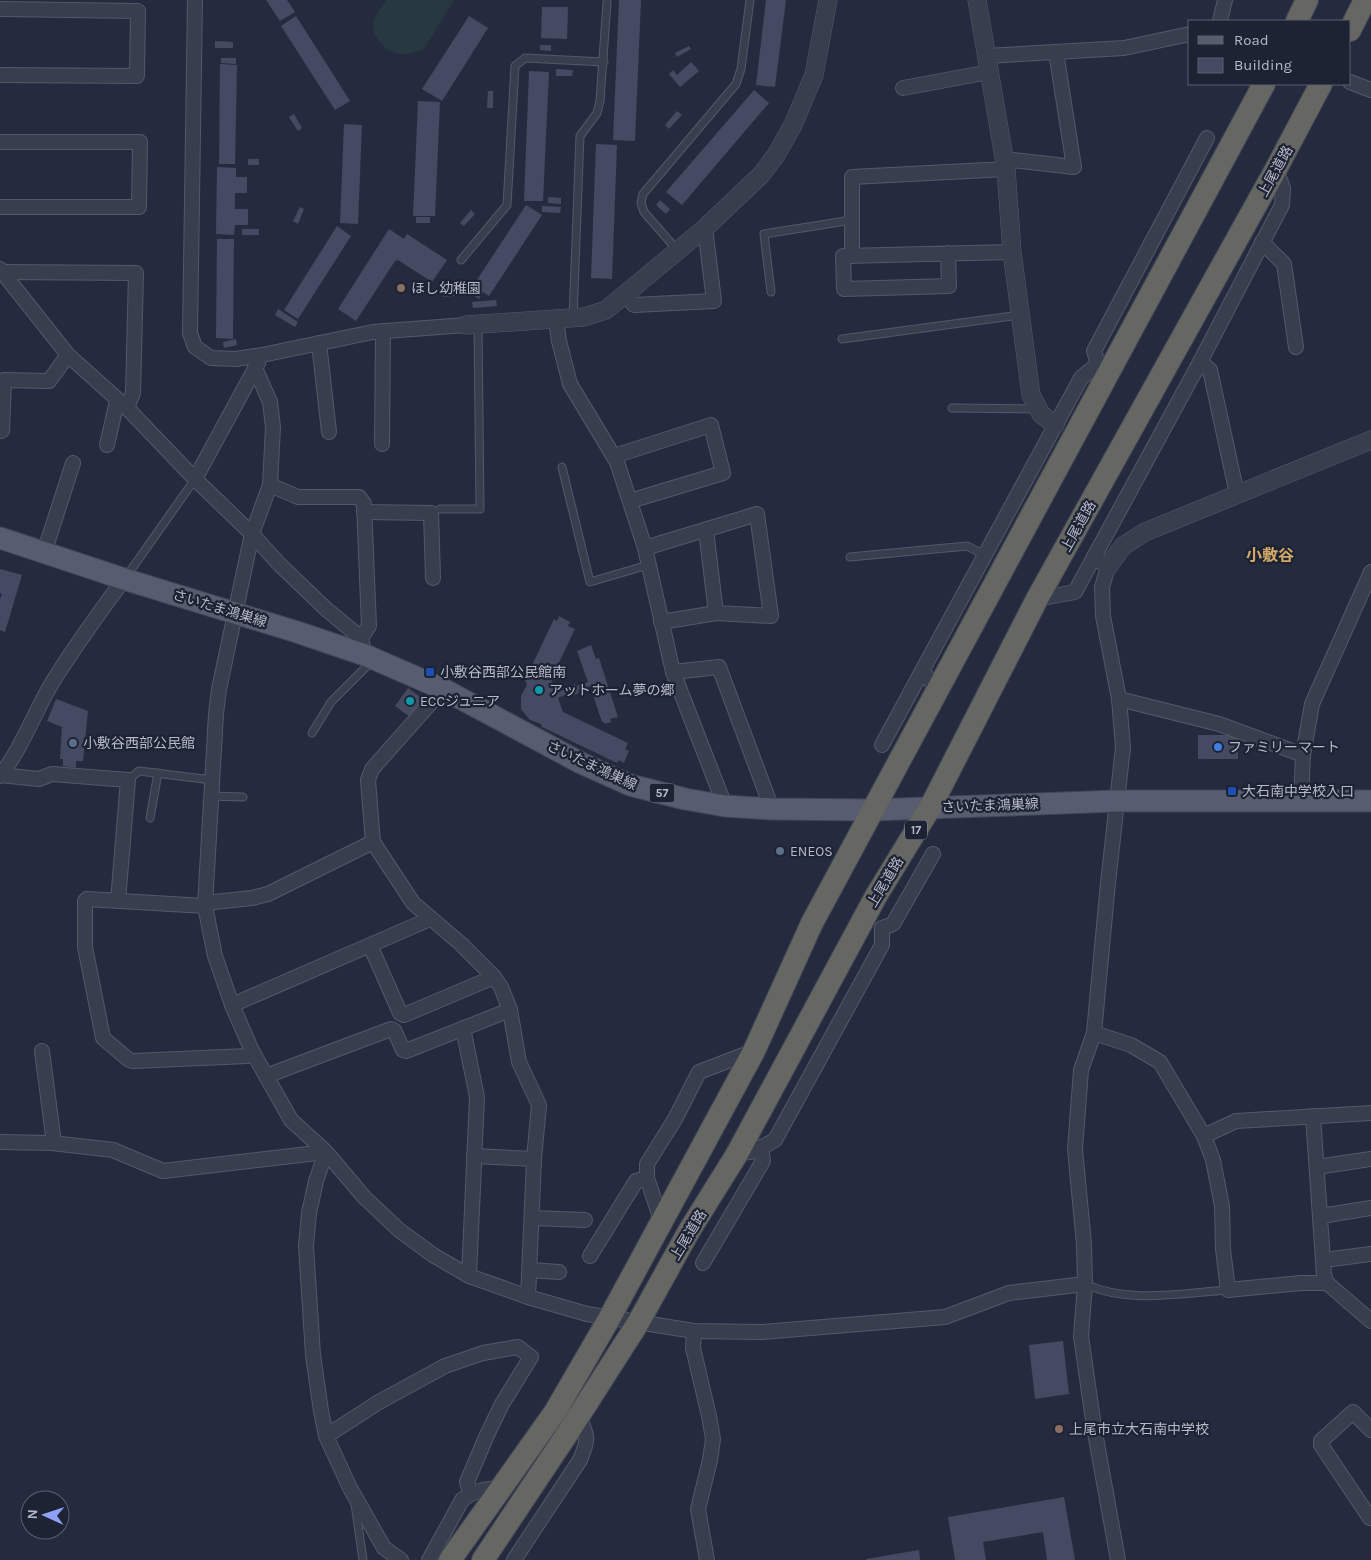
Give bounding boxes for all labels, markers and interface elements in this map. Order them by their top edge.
legend [1188,20,1351,85]
text: Road [1234,31,1269,49]
text: Building [1234,56,1292,74]
street label: 上尾道路 [1254,143,1296,200]
place label: ほし幼稚園 [411,280,481,297]
marker: ほし幼稚園 [395,282,407,294]
street label: 上尾道路 [1057,498,1099,555]
district label: 小敷谷 [1246,546,1294,565]
street label: さいたま鴻巣線 [171,586,269,631]
place label: 小敷谷西部公民館南 [440,664,566,681]
marker: 小敷谷西部公民館南 [424,666,436,678]
place label: アットホーム夢の郷 [549,682,675,699]
marker: アットホーム夢の郷 [533,684,545,696]
place label: ECCジュニア [420,693,500,710]
marker: ECCジュニア [404,695,416,707]
place label: 小敷谷西部公民館 [83,735,195,752]
marker: 小敷谷西部公民館 [67,737,79,749]
street label: さいたま鴻巣線 [544,737,640,794]
place label: ファミリーマート [1228,739,1340,756]
marker: ファミリーマート [1212,741,1224,753]
place label: 大石南中学校入口 [1242,783,1354,800]
road number: 57 [650,784,674,802]
marker: 大石南中学校入口 [1226,785,1238,797]
street label: さいたま鴻巣線 [941,795,1039,816]
road number: 17 [905,820,927,840]
place label: ENEOS [790,843,833,860]
marker: ENEOS [774,845,786,857]
street label: 上尾道路 [864,854,907,911]
street label: 上尾道路 [667,1207,710,1264]
place label: 上尾市立大石南中学校 [1069,1421,1209,1438]
marker: 上尾市立大石南中学校 [1053,1423,1065,1435]
north arrow [20,1490,70,1540]
text: N [24,1509,41,1520]

